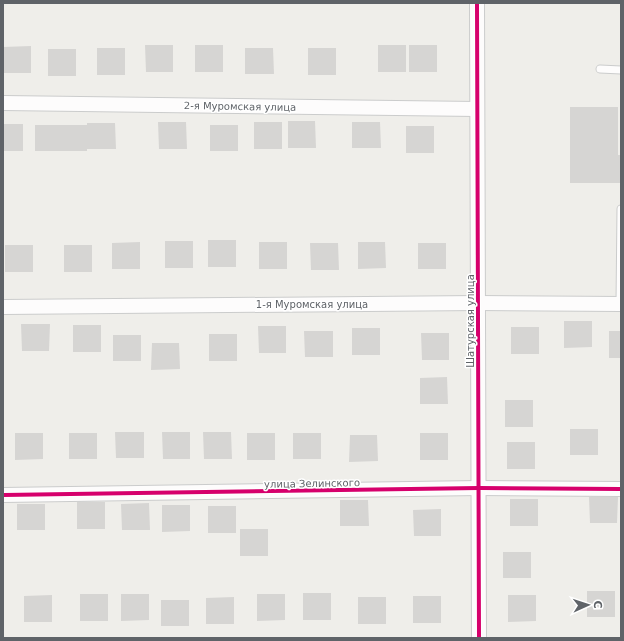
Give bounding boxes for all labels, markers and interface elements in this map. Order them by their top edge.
street label: 2-я Муромская улица [184,100,296,113]
street label: Шатурская улица [465,274,476,368]
street label: 1-я Муромская улица [256,299,368,310]
street label: улица Зелинского [264,477,360,490]
north arrow [568,585,608,625]
text: С [591,600,604,609]

